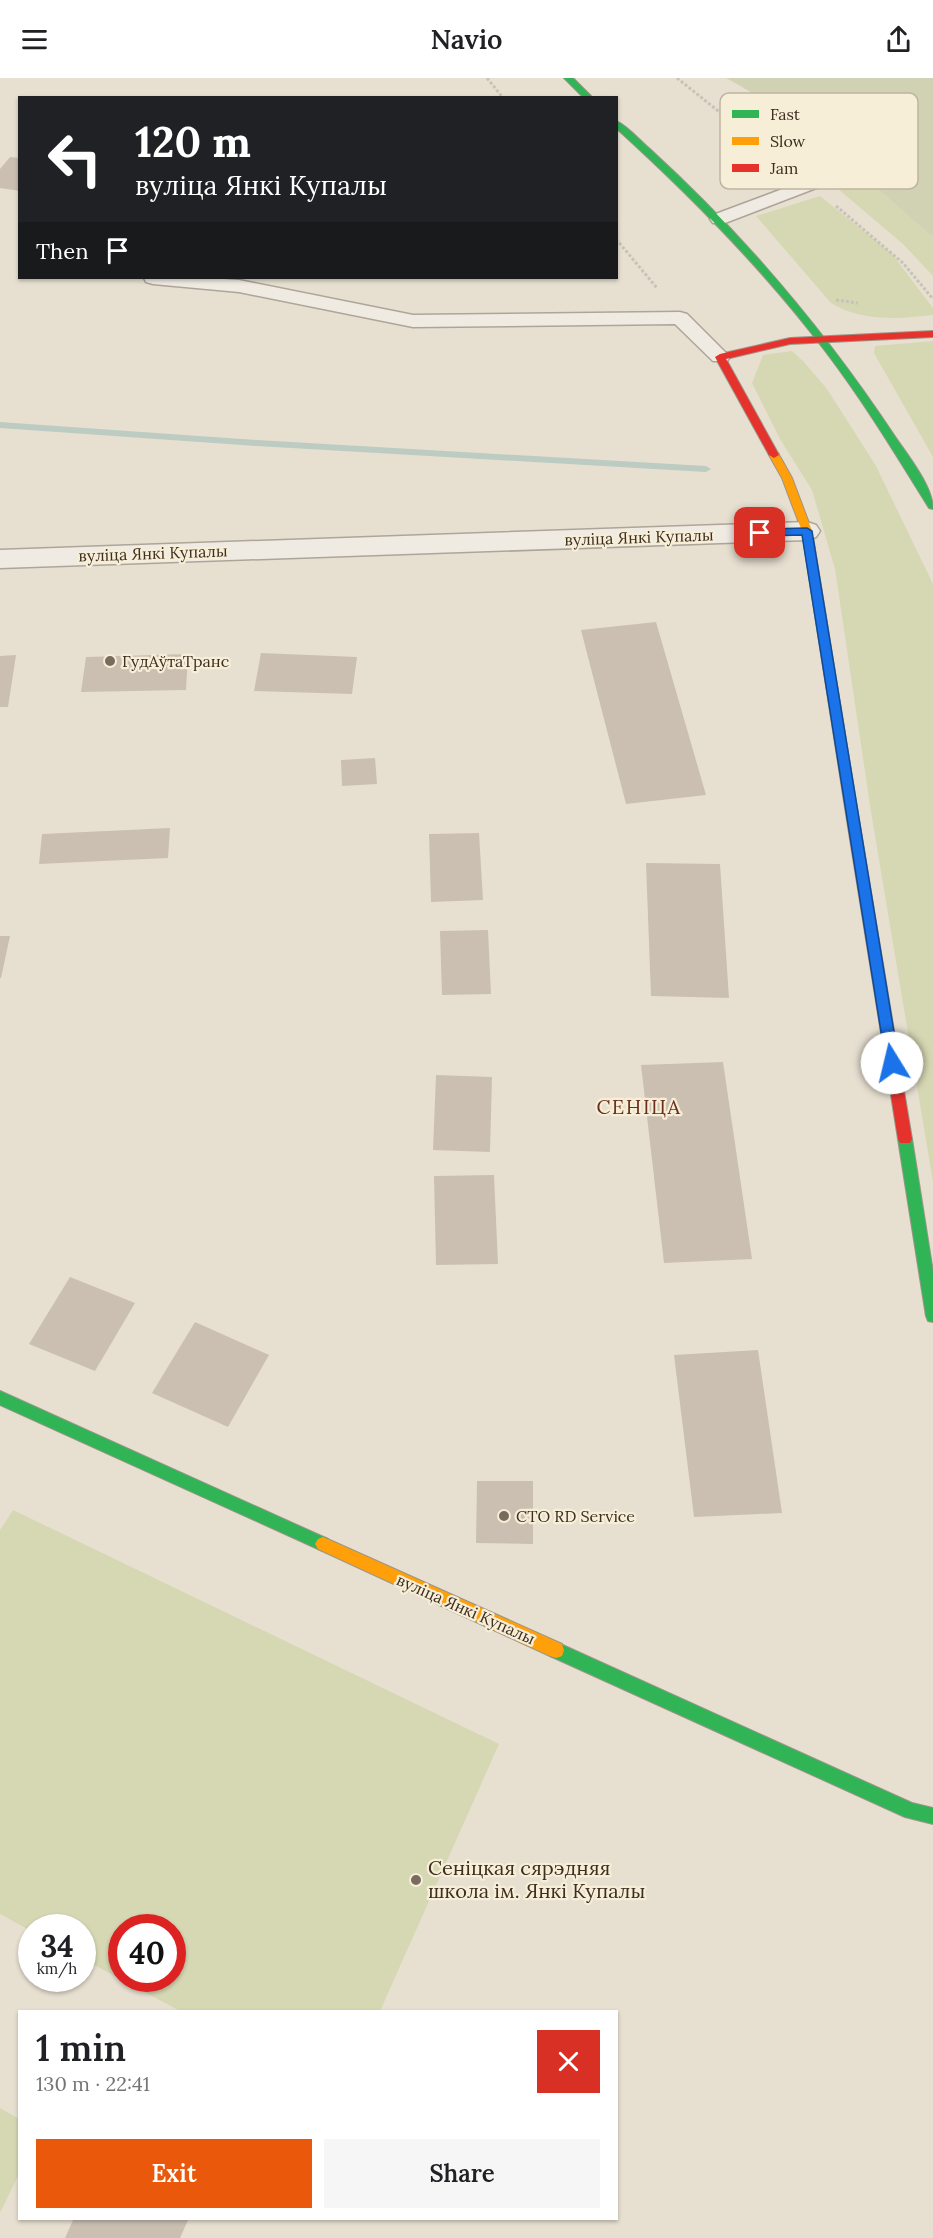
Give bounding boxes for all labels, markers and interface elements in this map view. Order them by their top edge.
text: Navio [430,22,503,56]
icon: menu [18,23,51,56]
icon: share [882,23,915,56]
legend [720,93,918,189]
text: Fast [770,104,801,124]
text: 120 m [135,115,251,169]
icon: left [36,120,114,198]
text: Slow [770,131,806,151]
text: Jam [769,158,798,178]
text: вуліца Янкі Купалы [135,168,387,202]
icon: arrive [101,234,134,267]
text: Then [36,237,89,265]
pin [734,507,785,558]
icon: arrive [743,516,776,549]
street label: вуліца Янкі Купалы [564,524,714,550]
street label: вуліца Янкі Купалы [78,540,228,566]
place label: ГудАўтаТранс [122,651,229,671]
marker: ГудАўтаТранс [103,654,117,668]
position arrow [860,1031,924,1095]
district label: СЕНІЦА [596,1094,682,1119]
place label: СТО RD Service [516,1506,635,1526]
marker: СТО RD Service [497,1509,511,1523]
street label: вуліца Янкі Купалы [394,1570,538,1649]
place label: Сеніцкая сярэдняя школа ім. Янкі Купалы [428,1855,645,1903]
marker: Сеніцкая сярэдняя школа ім. Янкі Купалы [409,1873,423,1887]
speed limit sign: 40 [108,1914,186,1992]
text: 34 [40,1927,74,1965]
text: km/h [37,1959,77,1978]
text: 1 min [36,2025,126,2071]
button: close [537,2030,600,2093]
text: 130 m · 22:41 [36,2071,150,2096]
button: Exit [36,2139,312,2208]
button: Share [324,2139,600,2208]

